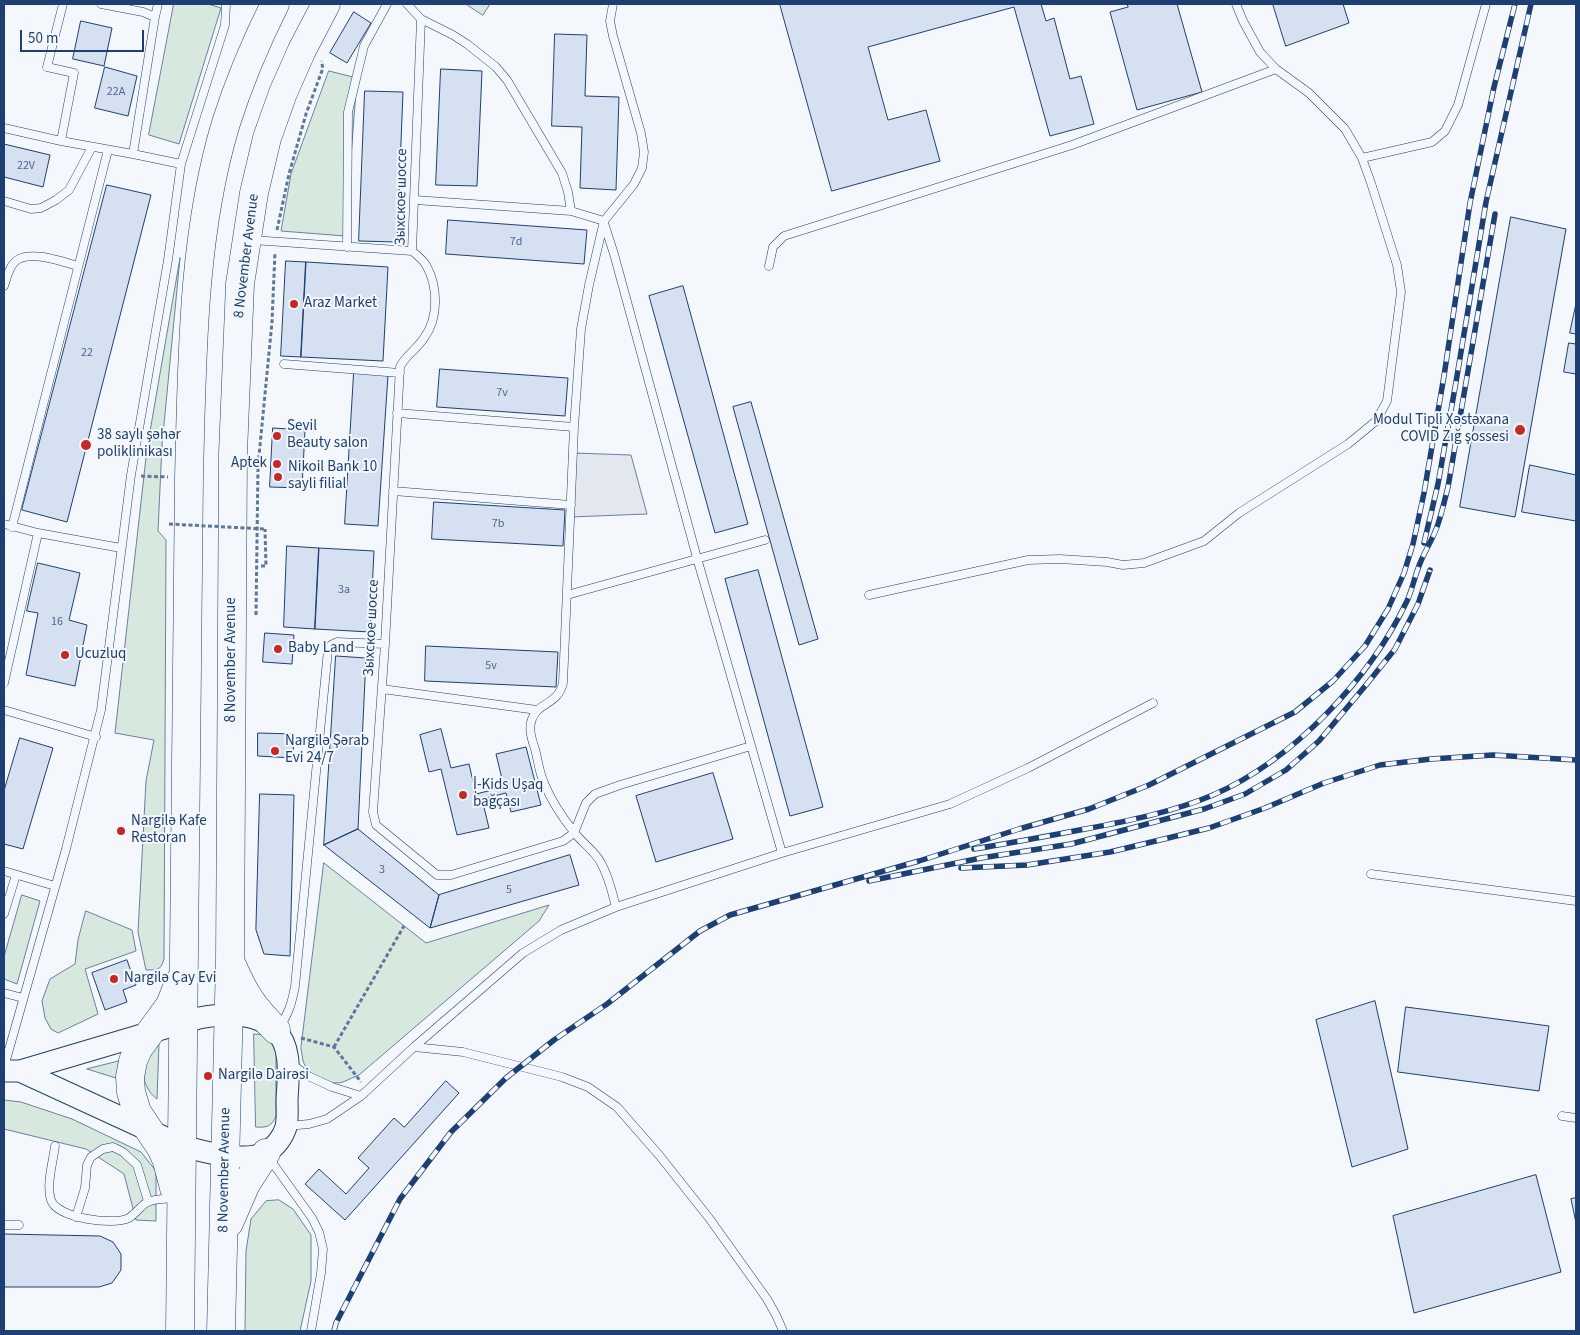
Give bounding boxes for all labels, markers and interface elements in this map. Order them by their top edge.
scale bar [22,20,146,52]
text: 50 m [28,28,58,49]
house number: 22A [107,85,125,99]
street label: Зыхское шоссе [392,148,412,246]
house number: 22V [17,159,35,173]
street label: 8 November Avenue [230,193,264,319]
house number: 7d [510,235,522,249]
place label: Araz Market [304,295,377,313]
marker: Araz Market [288,298,300,310]
house number: 22 [81,346,93,360]
house number: 7v [496,386,508,400]
place label: Modul Tipli Xəstəxana COVID Zığ şossesi [1373,412,1509,447]
place label: Sevil Beauty salon [287,418,368,453]
marker: Modul Tipli Xəstəxana COVID Zığ şossesi [1513,423,1527,437]
place label: 38 saylı şəhər poliklinikası [97,427,181,462]
marker: Sevil Beauty salon [271,430,283,442]
marker: 38 saylı şəhər poliklinikası [79,438,93,452]
place label: Aptek [231,455,267,473]
marker: Aptek [271,458,283,470]
place label: Nikoil Bank 10 sayli filial [288,459,377,494]
marker: Nikoil Bank 10 sayli filial [272,471,284,483]
house number: 7b [492,517,504,531]
street label: Зыхское шоссе [360,579,384,677]
house number: 3a [338,583,350,597]
street label: 8 November Avenue [223,597,241,723]
house number: 16 [51,615,63,629]
place label: Baby Land [288,640,354,658]
marker: Baby Land [272,643,284,655]
place label: Ucuzluq [75,646,126,664]
marker: Ucuzluq [59,649,71,661]
house number: 5v [485,659,497,673]
place label: Nargilə Şərab Evi 24/7 [285,733,369,768]
marker: Nargilə Şərab Evi 24/7 [269,745,281,757]
place label: İ-Kids Uşaq bağçası [473,777,543,812]
marker: İ-Kids Uşaq bağçası [457,789,469,801]
place label: Nargilə Kafe Restoran [131,813,207,848]
marker: Nargilə Kafe Restoran [115,825,127,837]
house number: 3 [379,863,385,877]
house number: 5 [506,883,512,897]
place label: Nargilə Çay Evi [124,970,216,988]
marker: Nargilə Çay Evi [108,973,120,985]
place label: Nargilə Dairəsi [218,1067,309,1085]
marker: Nargilə Dairəsi [202,1070,214,1082]
street label: 8 November Avenue [215,1107,235,1233]

